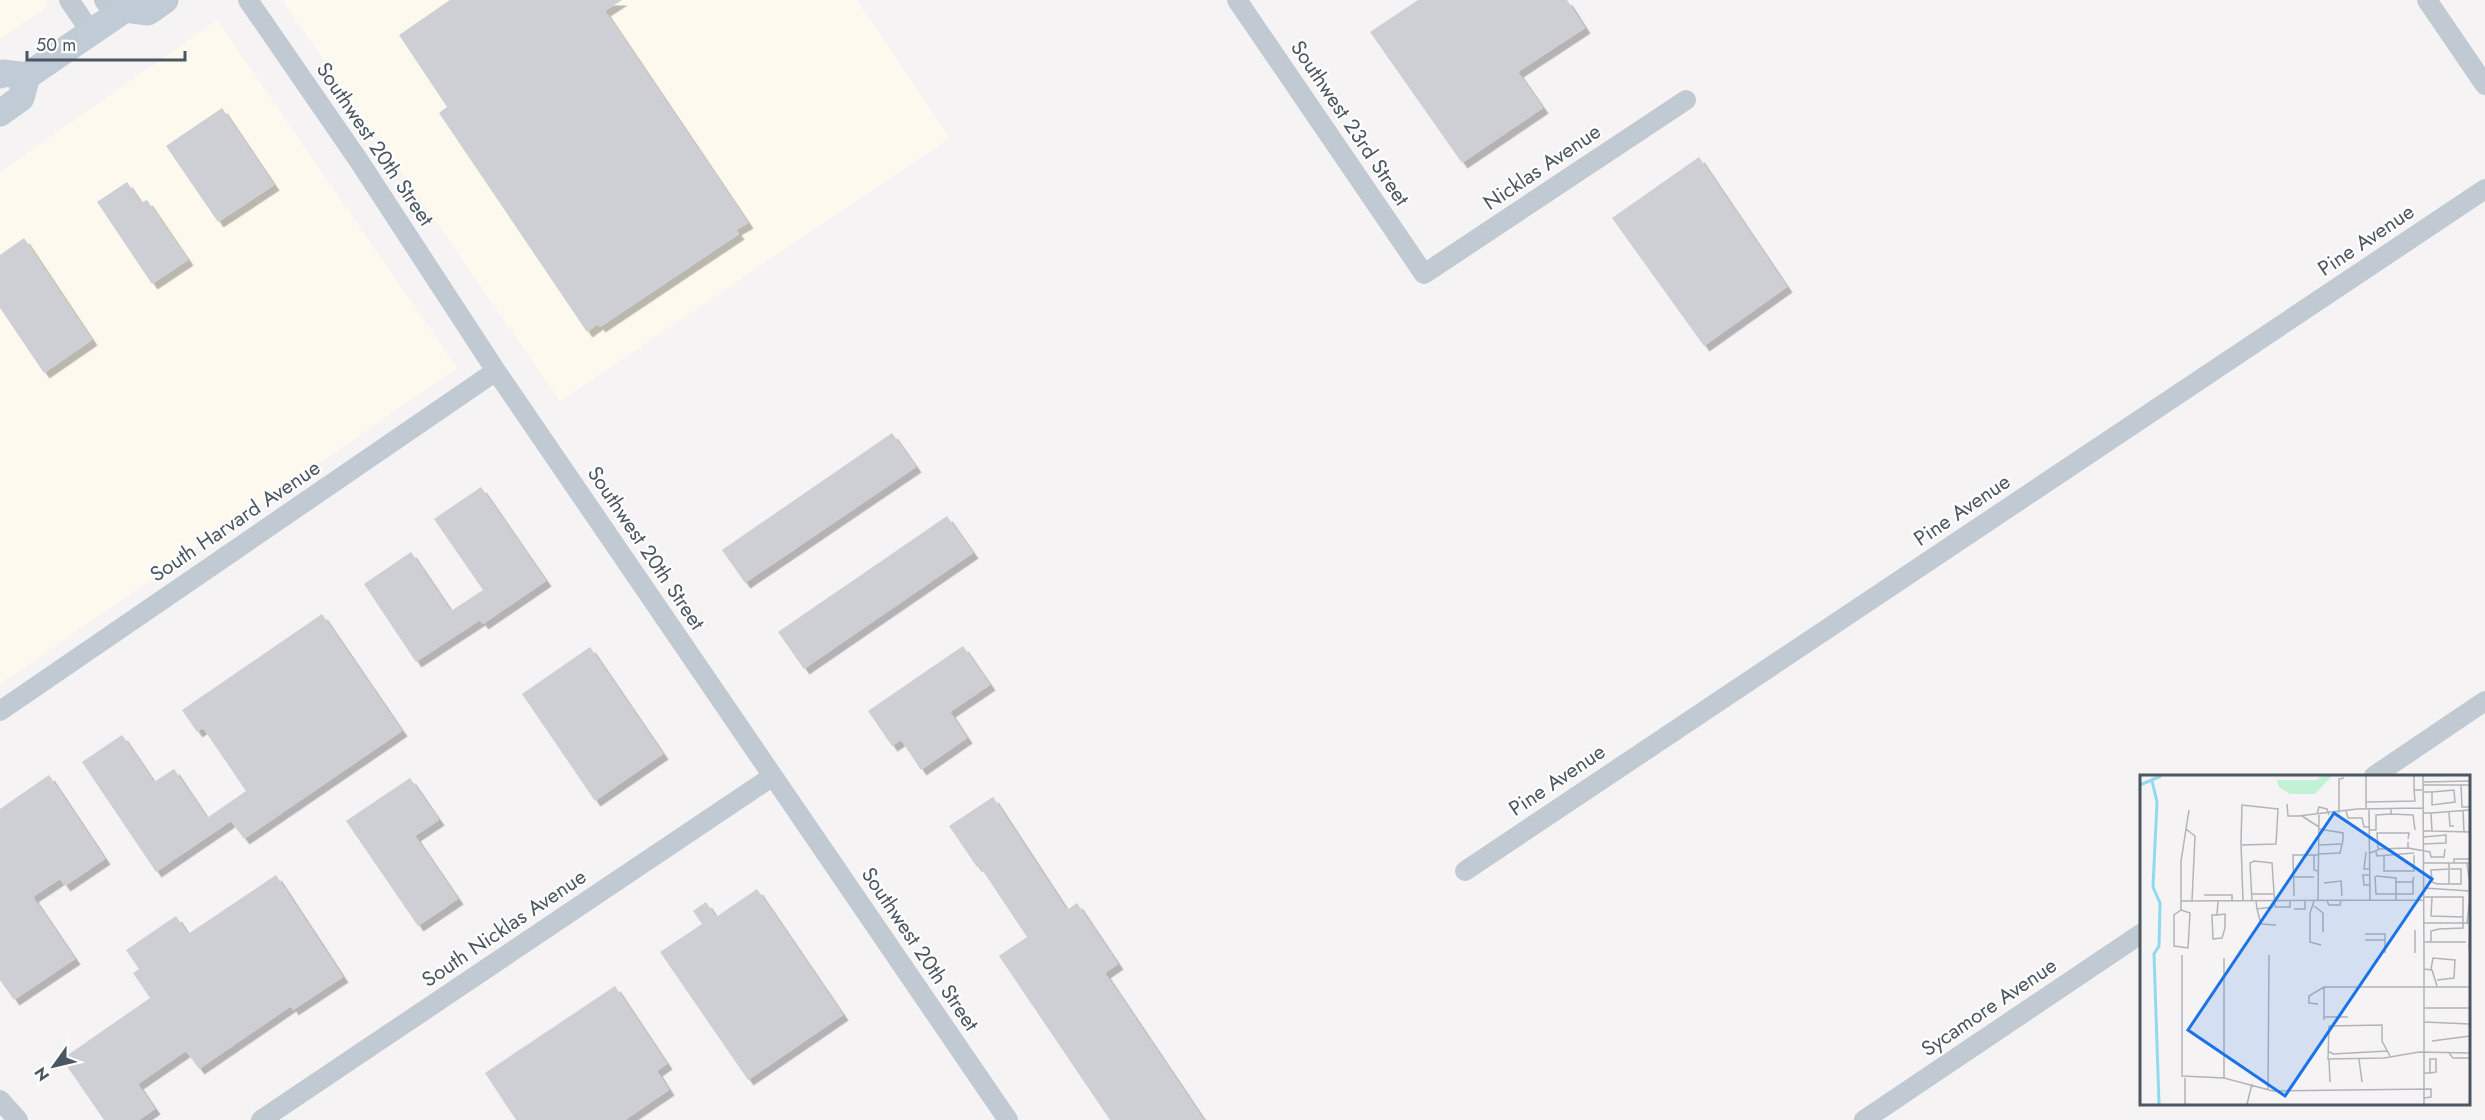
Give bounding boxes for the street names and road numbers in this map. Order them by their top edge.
street label: Southwest 23rd Street [1283,34,1417,212]
street label: Southwest 20th Street [309,56,441,232]
street label: Nicklas Avenue [1477,116,1607,217]
street label: Pine Avenue [2312,197,2420,283]
street label: South Harvard Avenue [144,453,326,589]
street label: Southwest 20th Street [580,460,712,636]
street label: Pine Avenue [1908,467,2016,553]
street label: Pine Avenue [1503,737,1611,823]
street label: Southwest 20th Street [854,861,986,1037]
street label: South Nicklas Avenue [416,862,592,994]
street label: Sycamore Avenue [1915,950,2063,1064]

